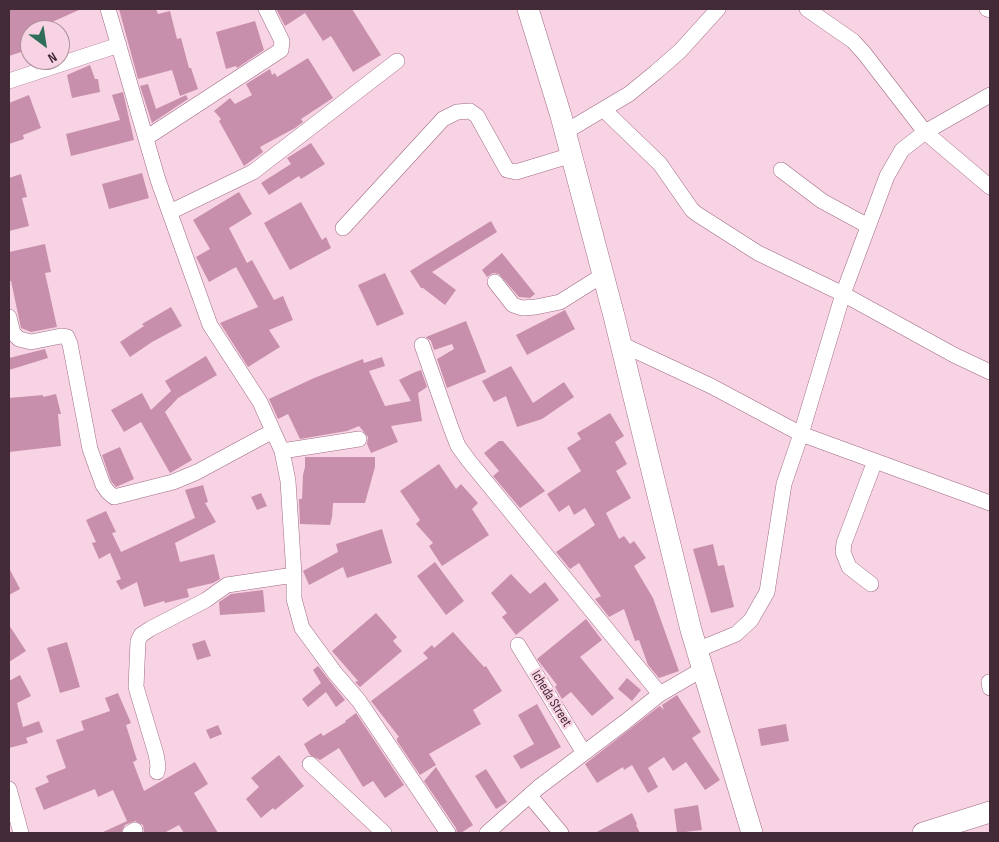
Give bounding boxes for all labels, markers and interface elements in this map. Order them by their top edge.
north arrow [20,20,70,70]
text: N [45,48,60,67]
street label: Icheda Street [527,668,575,730]

